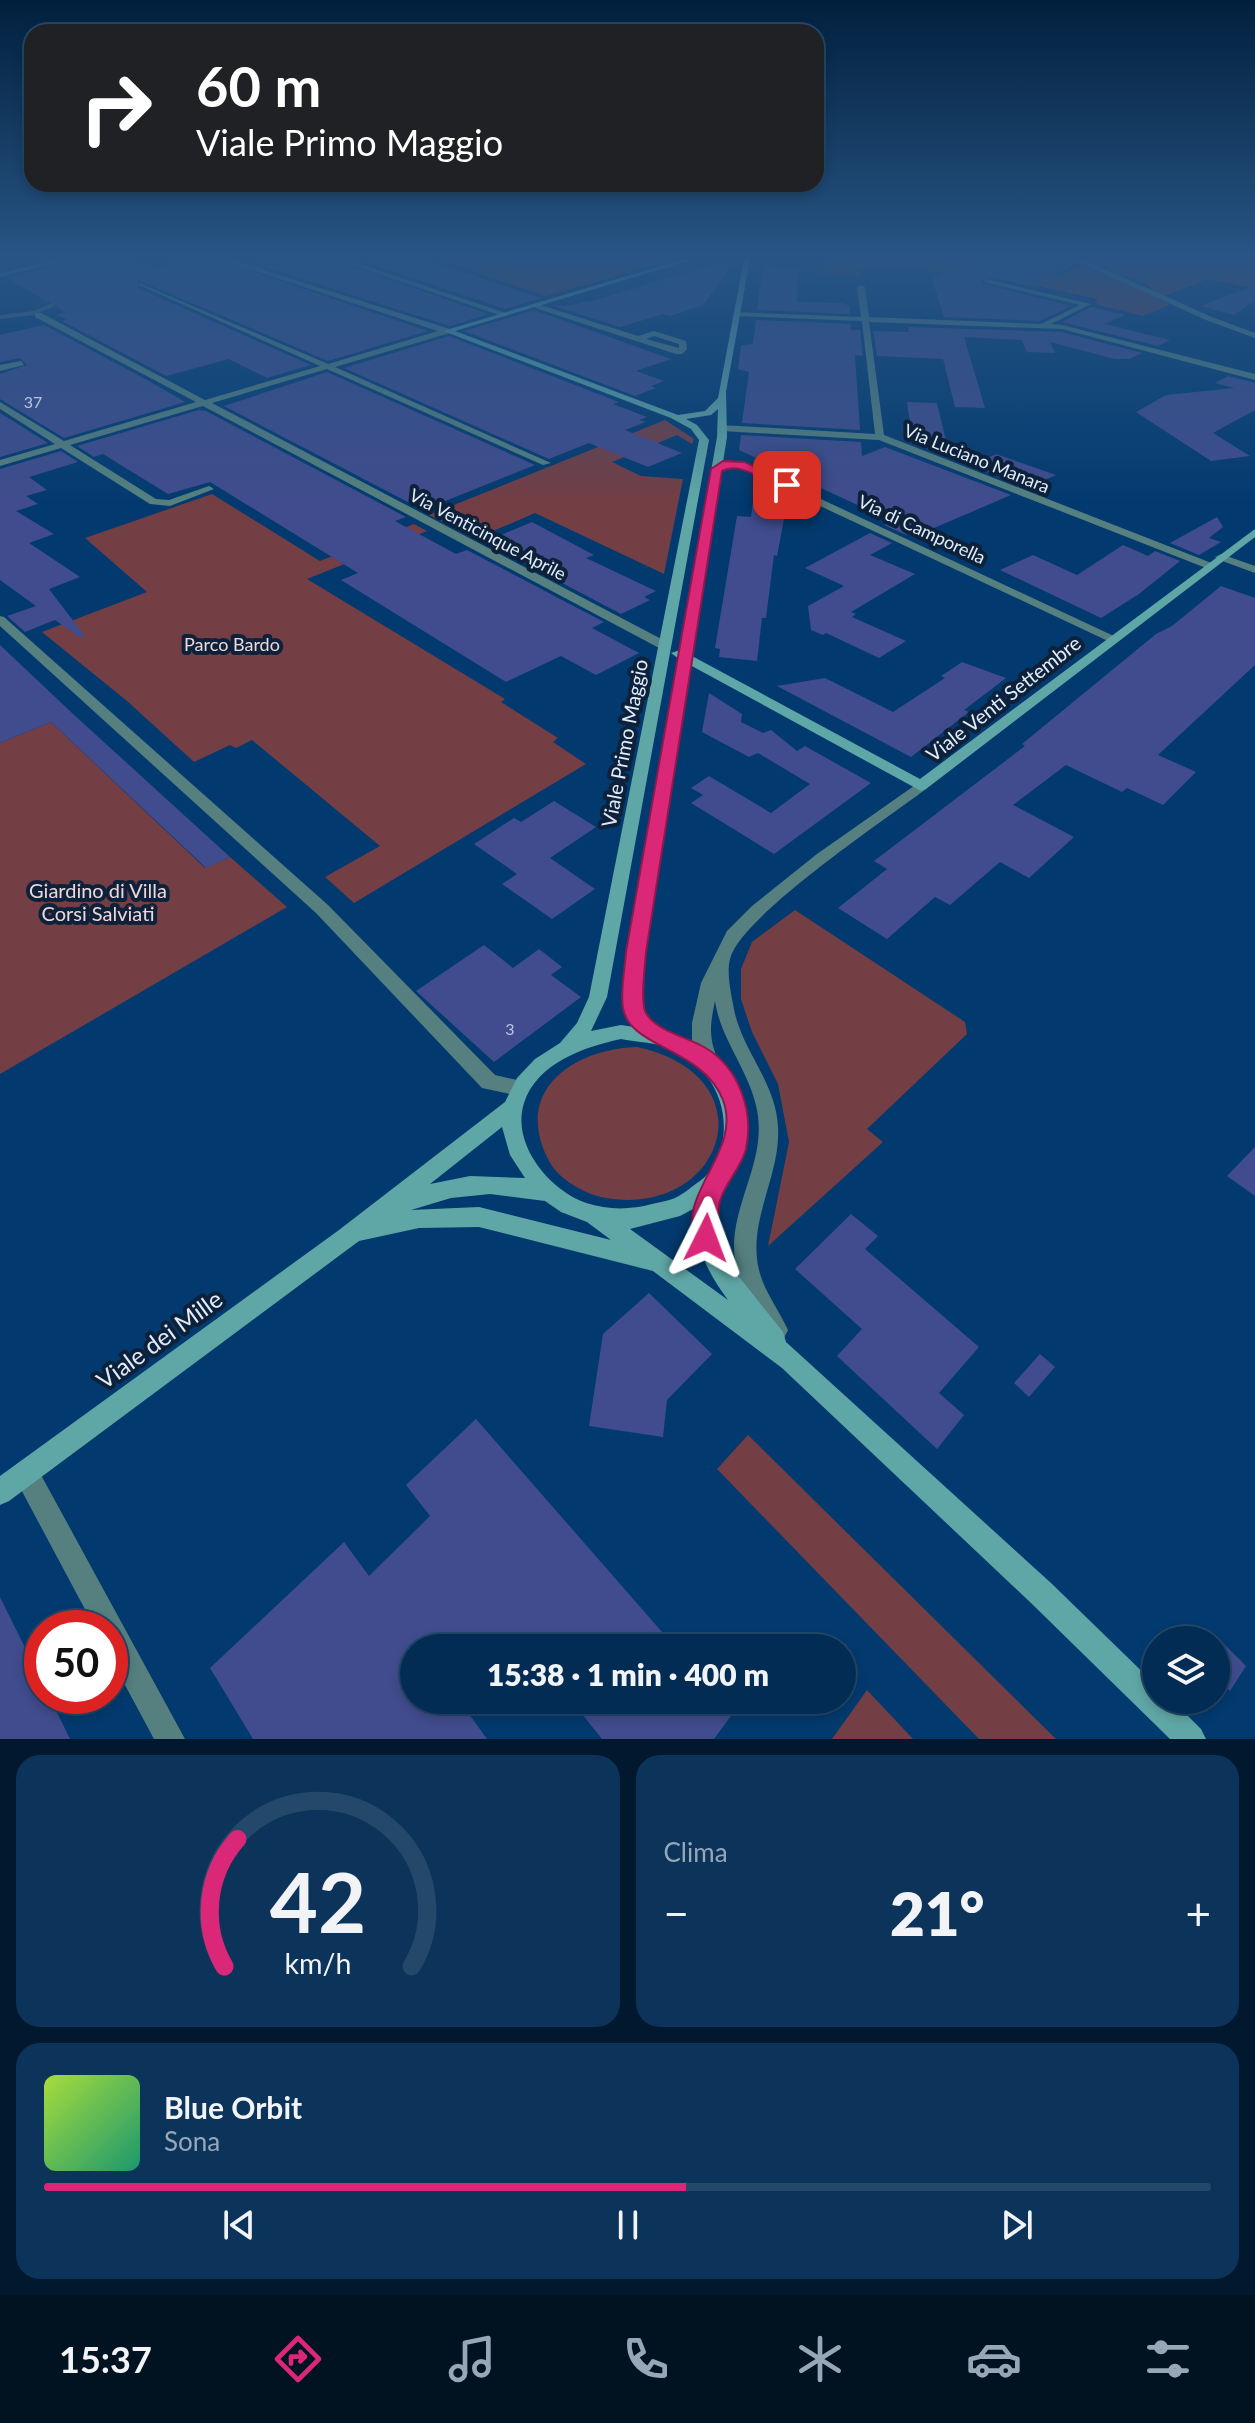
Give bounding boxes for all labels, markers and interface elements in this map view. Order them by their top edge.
text: 60 m [196,52,321,119]
icon: right [64,56,168,160]
text: Viale Primo Maggio [196,120,503,164]
house number: 37 [24,392,42,411]
street label: Via Luciano Manara [901,419,1053,497]
pin [753,451,821,519]
icon: arrive [765,463,809,507]
street label: Via Venticinque Aprile [406,483,570,585]
street label: Via di Camporella [855,490,989,568]
street label: Viale Venti Settembre [921,630,1085,766]
park label: Parco Bardo [184,633,280,655]
street label: Viale Primo Maggio [596,657,652,829]
park label: Giardino di Villa Corsi Salviati [29,878,167,925]
house number: 3 [505,1019,515,1038]
position arrow [664,1196,748,1280]
street label: Viale dei Mille [90,1284,228,1394]
speed limit sign: 50 [24,1610,128,1714]
map controls [1142,1626,1230,1714]
button: layers [1142,1626,1230,1714]
text: 15:38 · 1 min · 400 m [487,1656,769,1692]
text: Clima [664,1836,728,1868]
text: 42 [270,1851,366,1951]
text: 21° [890,1877,985,1949]
text: − [664,1887,689,1939]
text: + [1185,1887,1211,1939]
text: km/h [284,1946,351,1980]
text: Blue Orbit [164,2089,302,2125]
text: Sona [164,2125,220,2157]
icon: previous [217,2203,261,2247]
icon: pause [606,2203,650,2247]
icon: next [995,2203,1039,2247]
icon: directions [270,2331,326,2387]
icon: music [444,2331,500,2387]
icon: phone [618,2331,674,2387]
icon: climate [792,2331,848,2387]
icon: car [966,2331,1022,2387]
icon: filters [1140,2331,1196,2387]
text: 15:37 [59,2337,152,2381]

